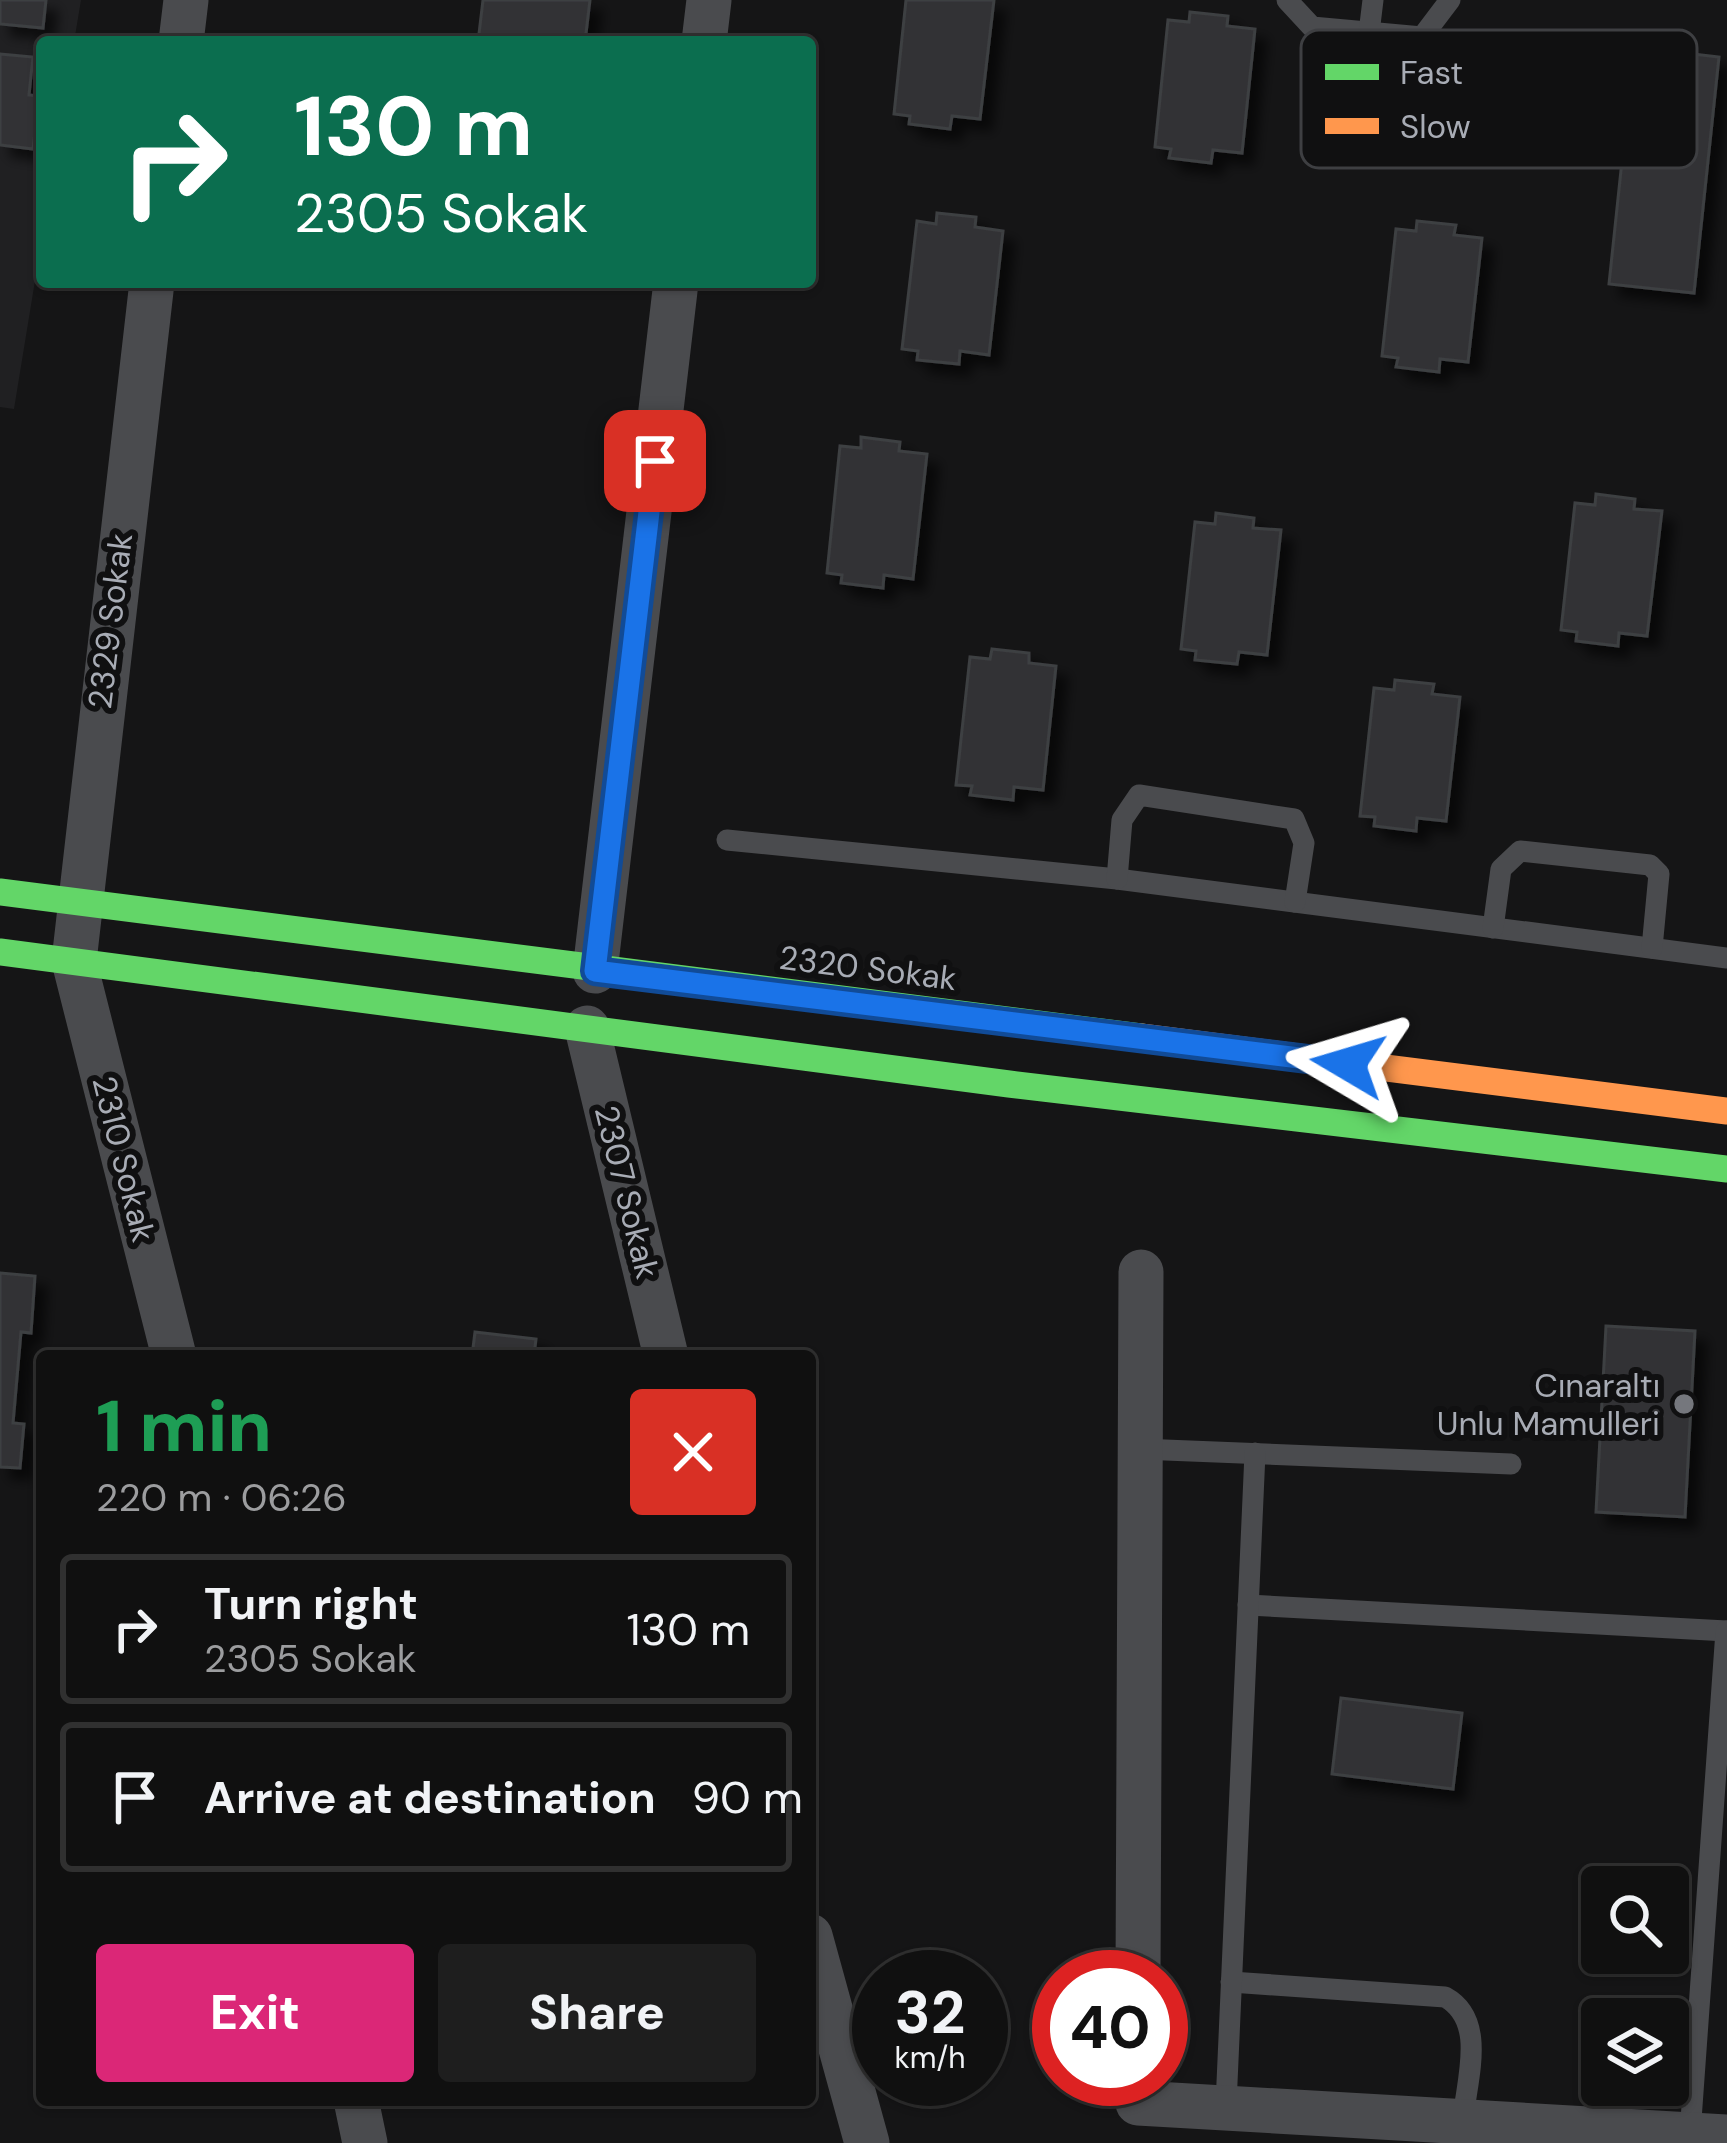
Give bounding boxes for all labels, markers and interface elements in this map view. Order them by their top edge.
legend [1301,30,1697,168]
text: Fast [1400,51,1463,94]
text: 130 m [294,72,533,181]
icon: right [96,84,252,240]
text: Slow [1400,105,1471,148]
text: 2305 Sokak [294,178,588,249]
pin [604,410,706,512]
icon: arrive [622,428,688,494]
street label: 2329 Sokak [78,530,142,711]
street label: 2320 Sokak [777,936,959,1000]
position arrow [1285,1001,1411,1127]
street label: 2310 Sokak [83,1072,165,1247]
street label: 2307 Sokak [585,1101,669,1283]
place label: Cınaraltı Unlu Mamulleri [1437,1364,1660,1445]
text: 1 min [96,1380,272,1473]
button: close [630,1389,756,1515]
marker: Cınaraltı Unlu Mamulleri [1671,1391,1697,1417]
text: 220 m · 06:26 [96,1472,347,1523]
text: Turn right [204,1574,418,1633]
icon: right [102,1596,168,1662]
text: 130 m [627,1600,750,1659]
text: 2305 Sokak [204,1633,416,1684]
icon: arrive [102,1764,168,1830]
text: Arrive at destination [204,1768,656,1827]
text: 90 m [692,1768,803,1827]
map controls [1581,1866,1689,2106]
button: search [1581,1866,1689,1974]
button: Exit [96,1944,414,2082]
button: Share [438,1944,756,2082]
speed limit sign: 40 [1032,1950,1188,2106]
text: 32 [895,1973,965,2052]
button: layers [1581,1998,1689,2106]
text: km/h [895,2038,965,2077]

